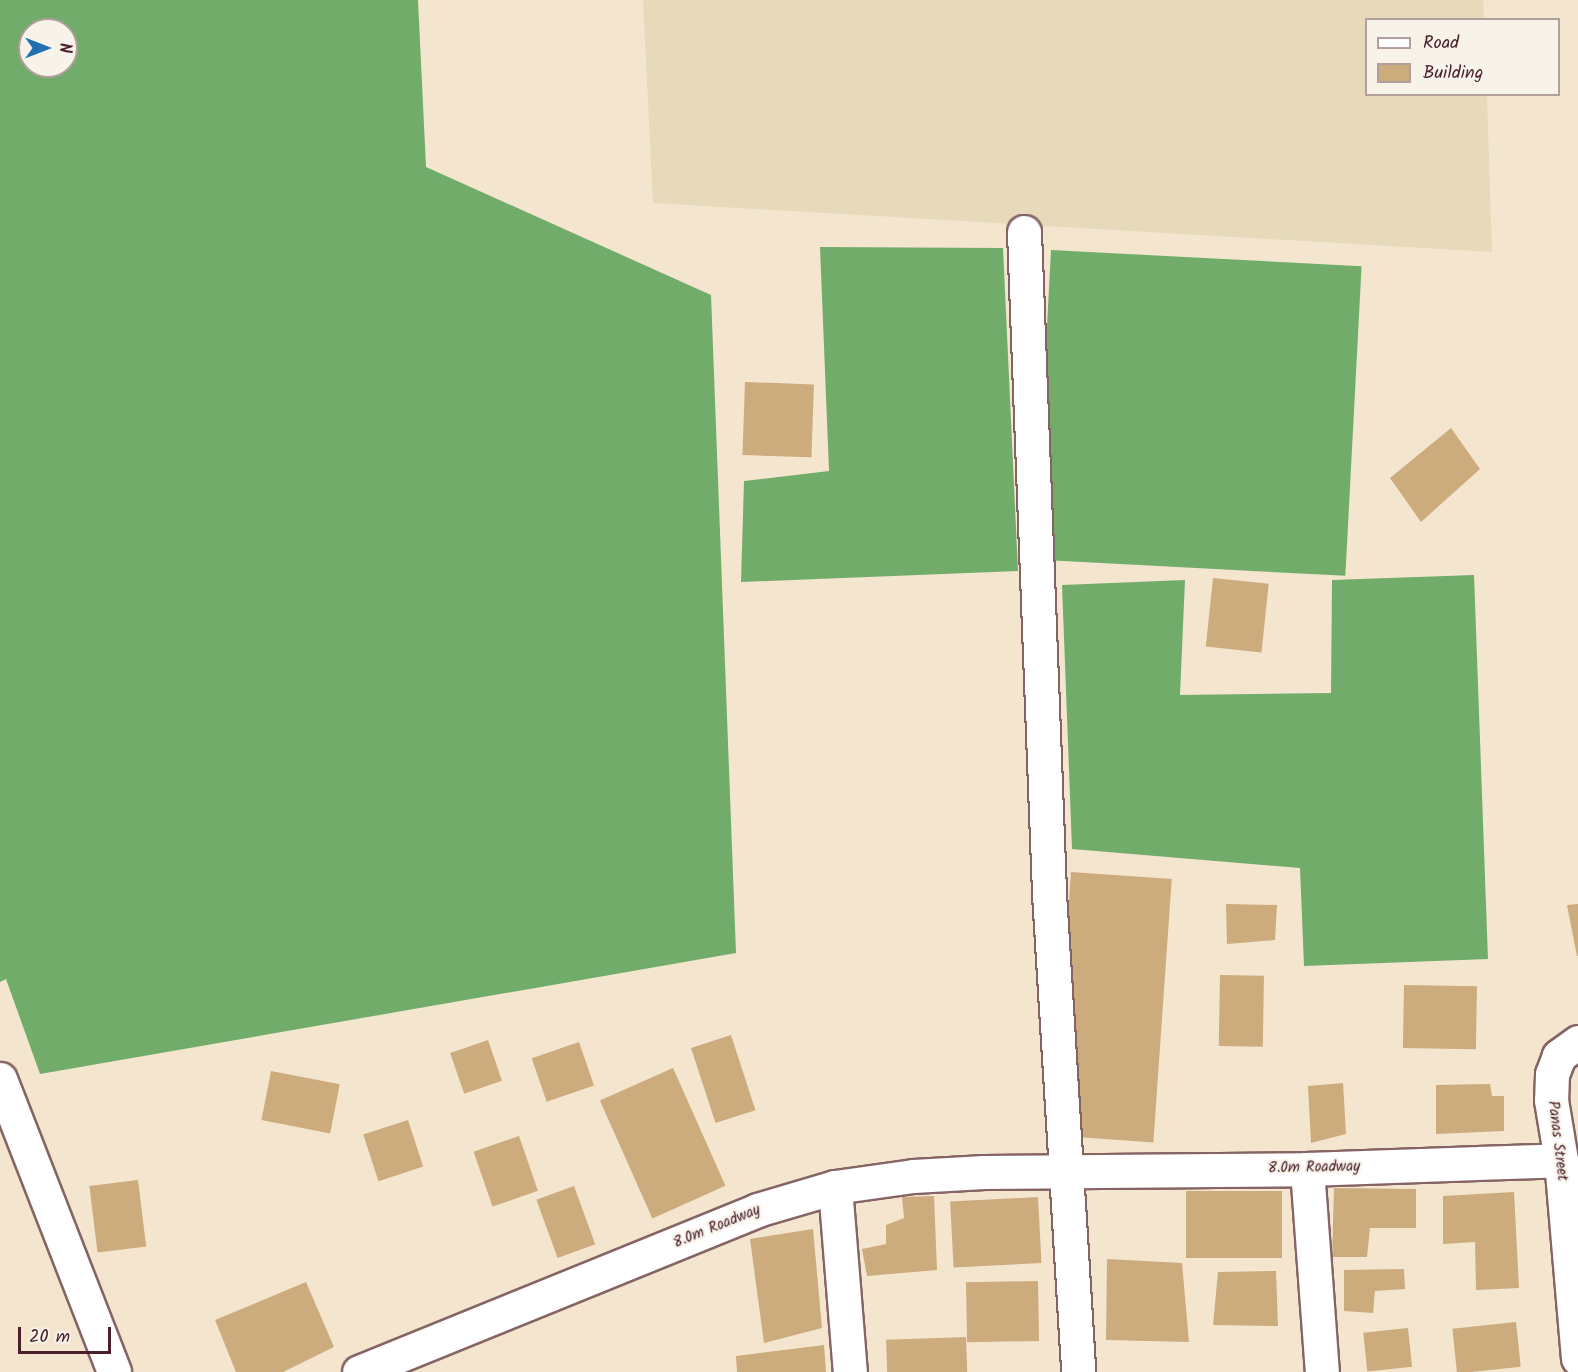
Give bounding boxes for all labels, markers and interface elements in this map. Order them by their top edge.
north arrow [18,18,78,78]
legend [1365,18,1560,96]
text: Road [1423,29,1459,58]
text: N [52,43,77,53]
text: Building [1423,59,1483,88]
street label: Panas Street [1543,1100,1571,1182]
street label: 8.0m Roadway [1268,1158,1360,1178]
street label: 8.0m Roadway [671,1201,763,1253]
scale bar [21,1315,114,1353]
text: 20 m [29,1323,70,1352]

